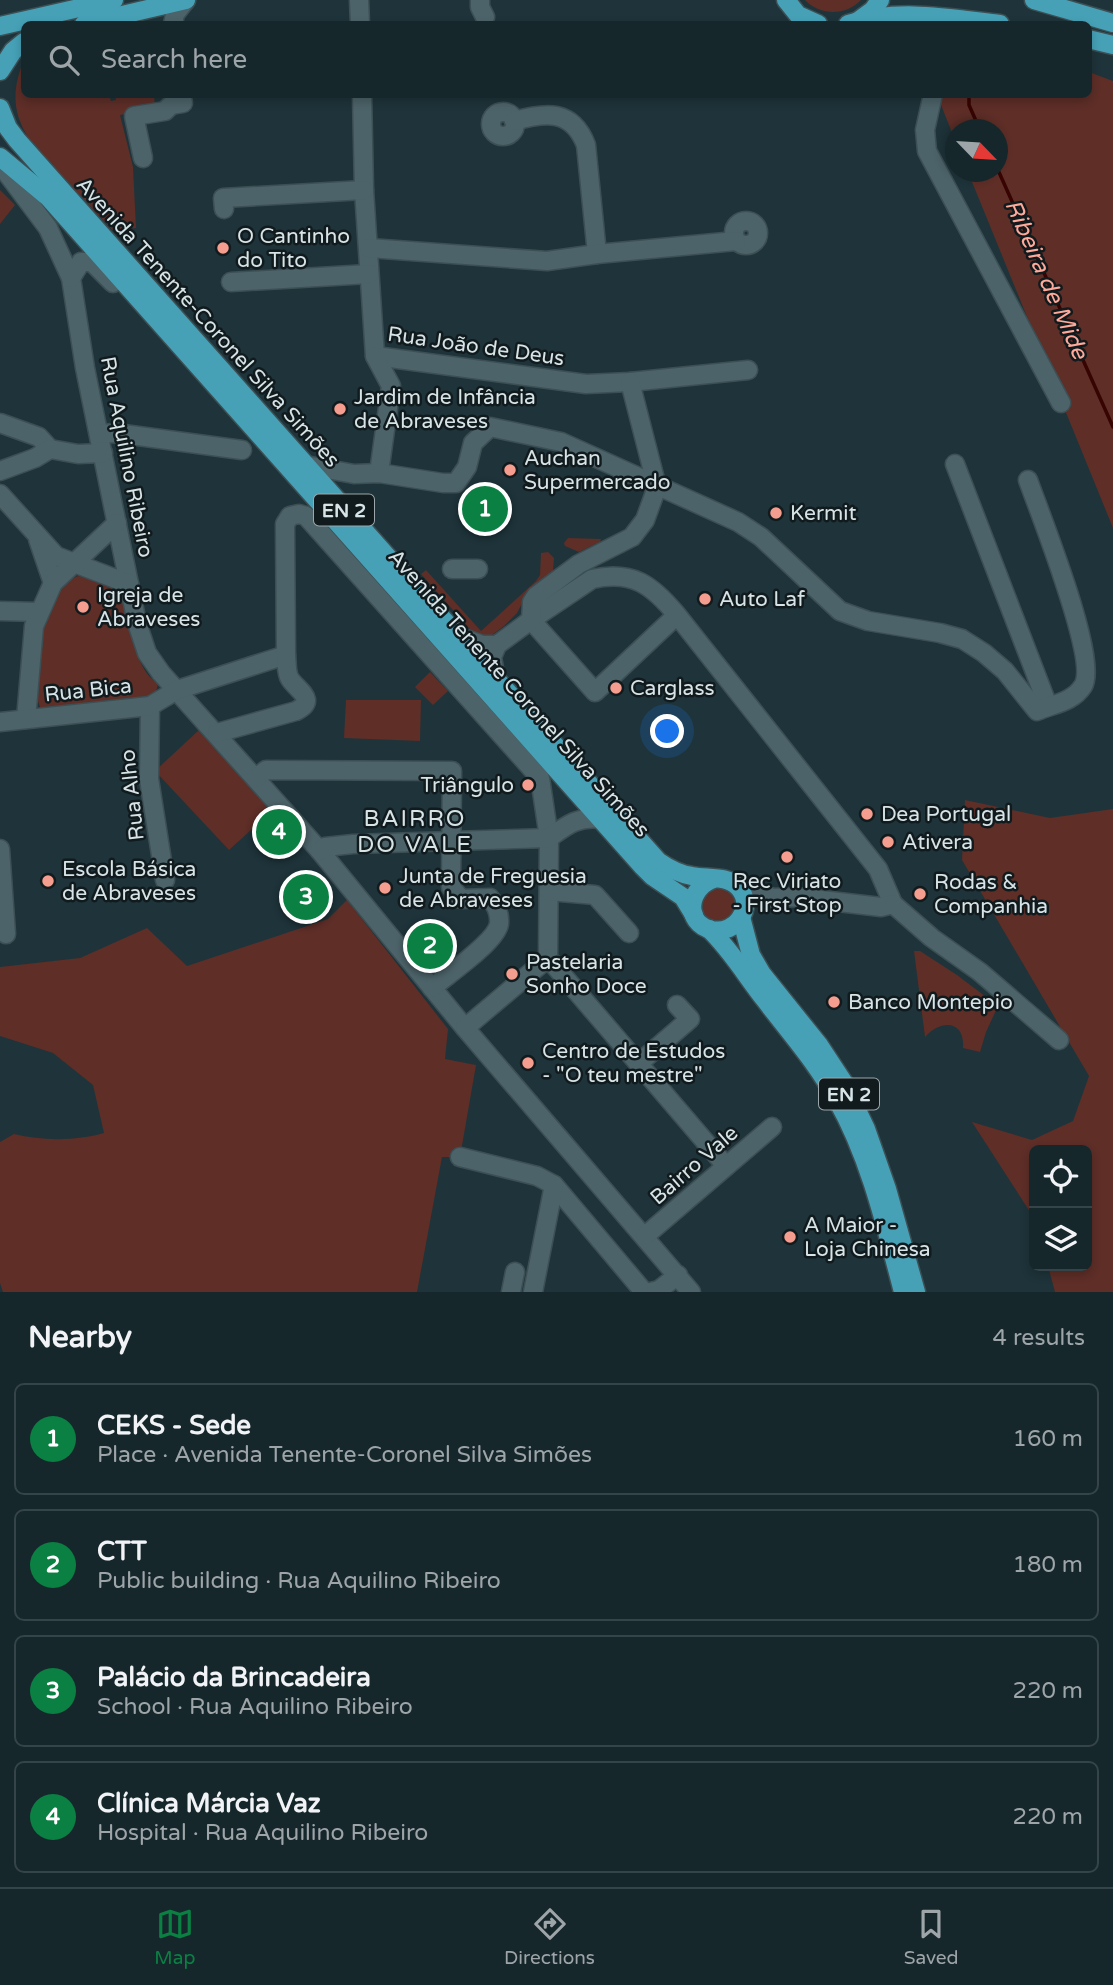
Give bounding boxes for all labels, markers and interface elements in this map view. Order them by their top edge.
search box [21,21,1092,98]
icon: search [45,41,83,79]
text: Search here [101,44,247,75]
north arrow [945,119,1008,182]
street label: Avenida Tenente-Coronel Silva Simões [71,172,345,472]
water label: Ribeira de Mide [998,195,1095,365]
place label: O Cantinho do Tito [237,224,350,273]
marker: O Cantinho do Tito [215,240,231,256]
street label: Rua João de Deus [386,322,566,371]
street label: Rua Aquilino Ribeiro [95,354,158,560]
place label: Jardim de Infância de Abraveses [354,385,536,434]
marker: Jardim de Infância de Abraveses [332,401,348,417]
place label: Auchan Supermercado [524,446,671,495]
marker: Auchan Supermercado [502,462,518,478]
pin: 1 [462,483,508,535]
road number: EN 2 [314,495,374,526]
place label: Kermit [790,501,857,526]
marker: Kermit [768,505,784,521]
street label: Avenida Tenente Coronel Silva Simões [383,544,655,842]
place label: Igreja de Abraveses [97,583,200,632]
place label: Auto Laf [719,587,805,612]
marker: Auto Laf [697,591,713,607]
marker: Igreja de Abraveses [75,599,91,615]
street label: Rua Bica [43,673,133,708]
place label: Carglass [630,676,715,701]
marker: Carglass [608,680,624,696]
your location [650,714,684,748]
street label: Rua Alho [115,748,150,842]
place label: Triângulo [421,773,514,798]
marker: Triângulo [520,777,536,793]
place label: Dea Portugal [881,802,1011,827]
district label: BAIRRO DO VALE [357,805,473,859]
pin: 4 [256,806,302,858]
marker: Dea Portugal [859,806,875,822]
place label: Ativera [902,830,973,855]
marker: Ativera [880,834,896,850]
marker: Rec Viriato - First Stop [779,849,795,865]
place label: Escola Básica de Abraveses [62,857,196,906]
place label: Junta de Freguesia de Abraveses [399,864,587,913]
place label: Rec Viriato - First Stop [732,869,842,918]
place label: Rodas & Companhia [934,870,1048,919]
pin: 3 [283,871,329,923]
marker: Escola Básica de Abraveses [40,873,56,889]
marker: Junta de Freguesia de Abraveses [377,880,393,896]
marker: Rodas & Companhia [912,886,928,902]
pin: 2 [407,920,453,972]
place label: Pastelaria Sonho Doce [526,950,647,999]
marker: Pastelaria Sonho Doce [504,966,520,982]
place label: Banco Montepio [848,990,1013,1015]
marker: Banco Montepio [826,994,842,1010]
place label: Centro de Estudos - "O teu mestre" [542,1039,725,1088]
marker: Centro de Estudos - "O teu mestre" [520,1055,536,1071]
road number: EN 2 [819,1078,879,1110]
street label: Bairro Vale [645,1120,743,1210]
map controls [1029,1145,1092,1271]
button: locate [1029,1145,1092,1208]
button: layers [1029,1208,1092,1271]
place label: A Maior - Loja Chinesa [804,1213,931,1262]
marker: A Maior - Loja Chinesa [782,1229,798,1245]
text: Nearby [28,1319,132,1356]
text: 4 results [992,1324,1085,1352]
text: CEKS - Sede [97,1410,251,1441]
text: 1 [46,1425,60,1453]
text: 160 m [1013,1425,1083,1453]
text: Place · Avenida Tenente-Coronel Silva Simões [97,1441,592,1469]
text: CTT [97,1536,147,1567]
text: 2 [46,1551,60,1579]
text: 180 m [1013,1551,1083,1579]
text: Public building · Rua Aquilino Ribeiro [97,1567,501,1595]
text: Palácio da Brincadeira [97,1662,371,1693]
text: 3 [46,1677,60,1705]
text: 220 m [1013,1677,1083,1705]
text: School · Rua Aquilino Ribeiro [97,1693,413,1721]
text: Clínica Márcia Vaz [97,1788,321,1819]
text: 4 [46,1803,60,1831]
text: 220 m [1013,1803,1083,1831]
text: Hospital · Rua Aquilino Ribeiro [97,1819,428,1847]
tab: Map [154,1905,195,1969]
tab: Directions [504,1905,595,1969]
tab: Saved [904,1905,959,1969]

